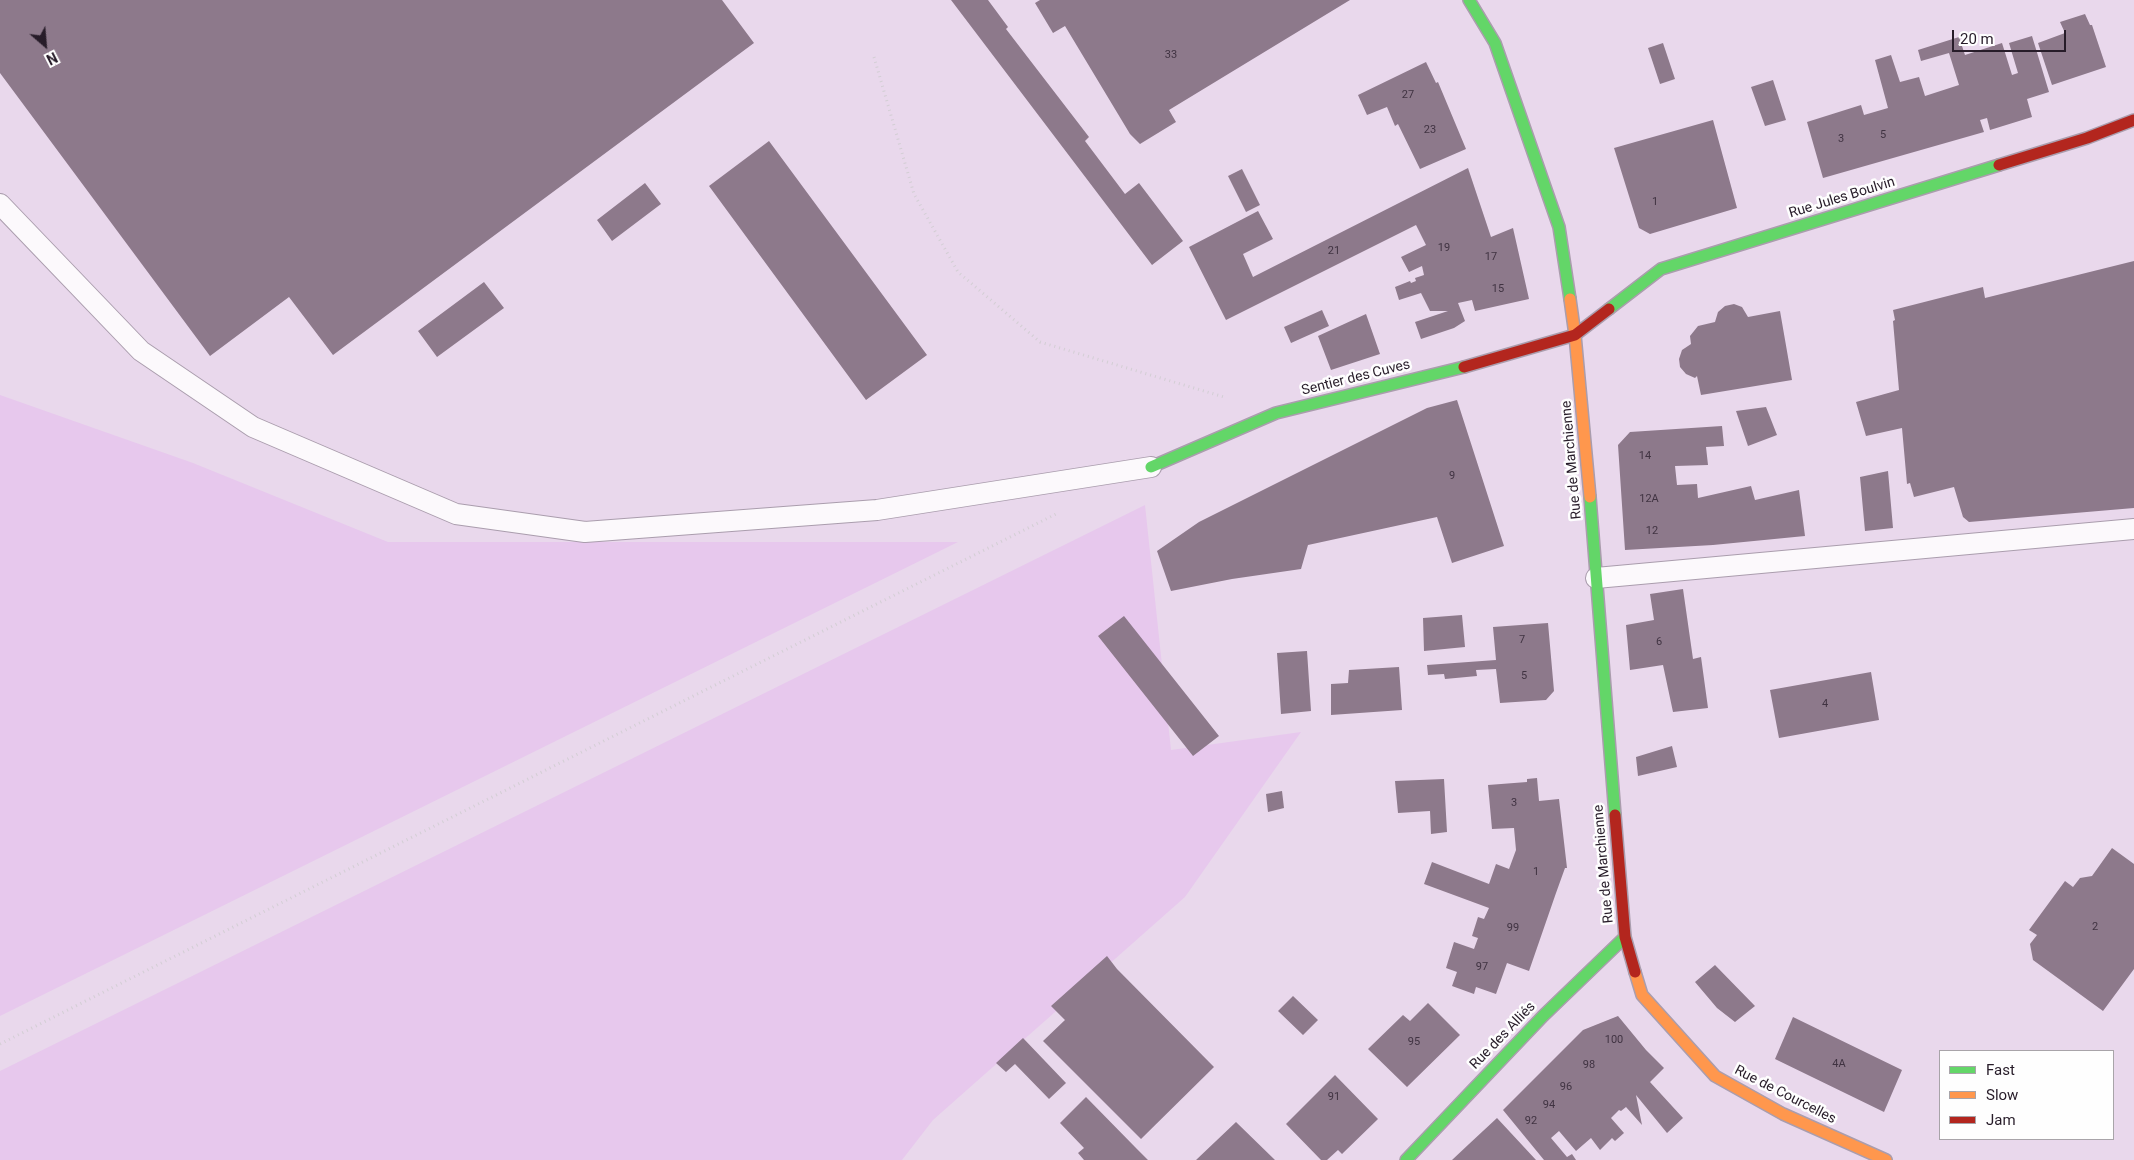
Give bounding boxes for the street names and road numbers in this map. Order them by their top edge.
street label: Rue Jules Boulvin [1787,174,1897,222]
street label: Sentier des Cuves [1300,356,1412,400]
street label: Rue de Marchienne [1558,400,1586,520]
street label: Rue de Marchienne [1590,804,1618,924]
street label: Rue des Alliés [1467,999,1539,1073]
street label: Rue de Courcelles [1731,1062,1839,1128]

